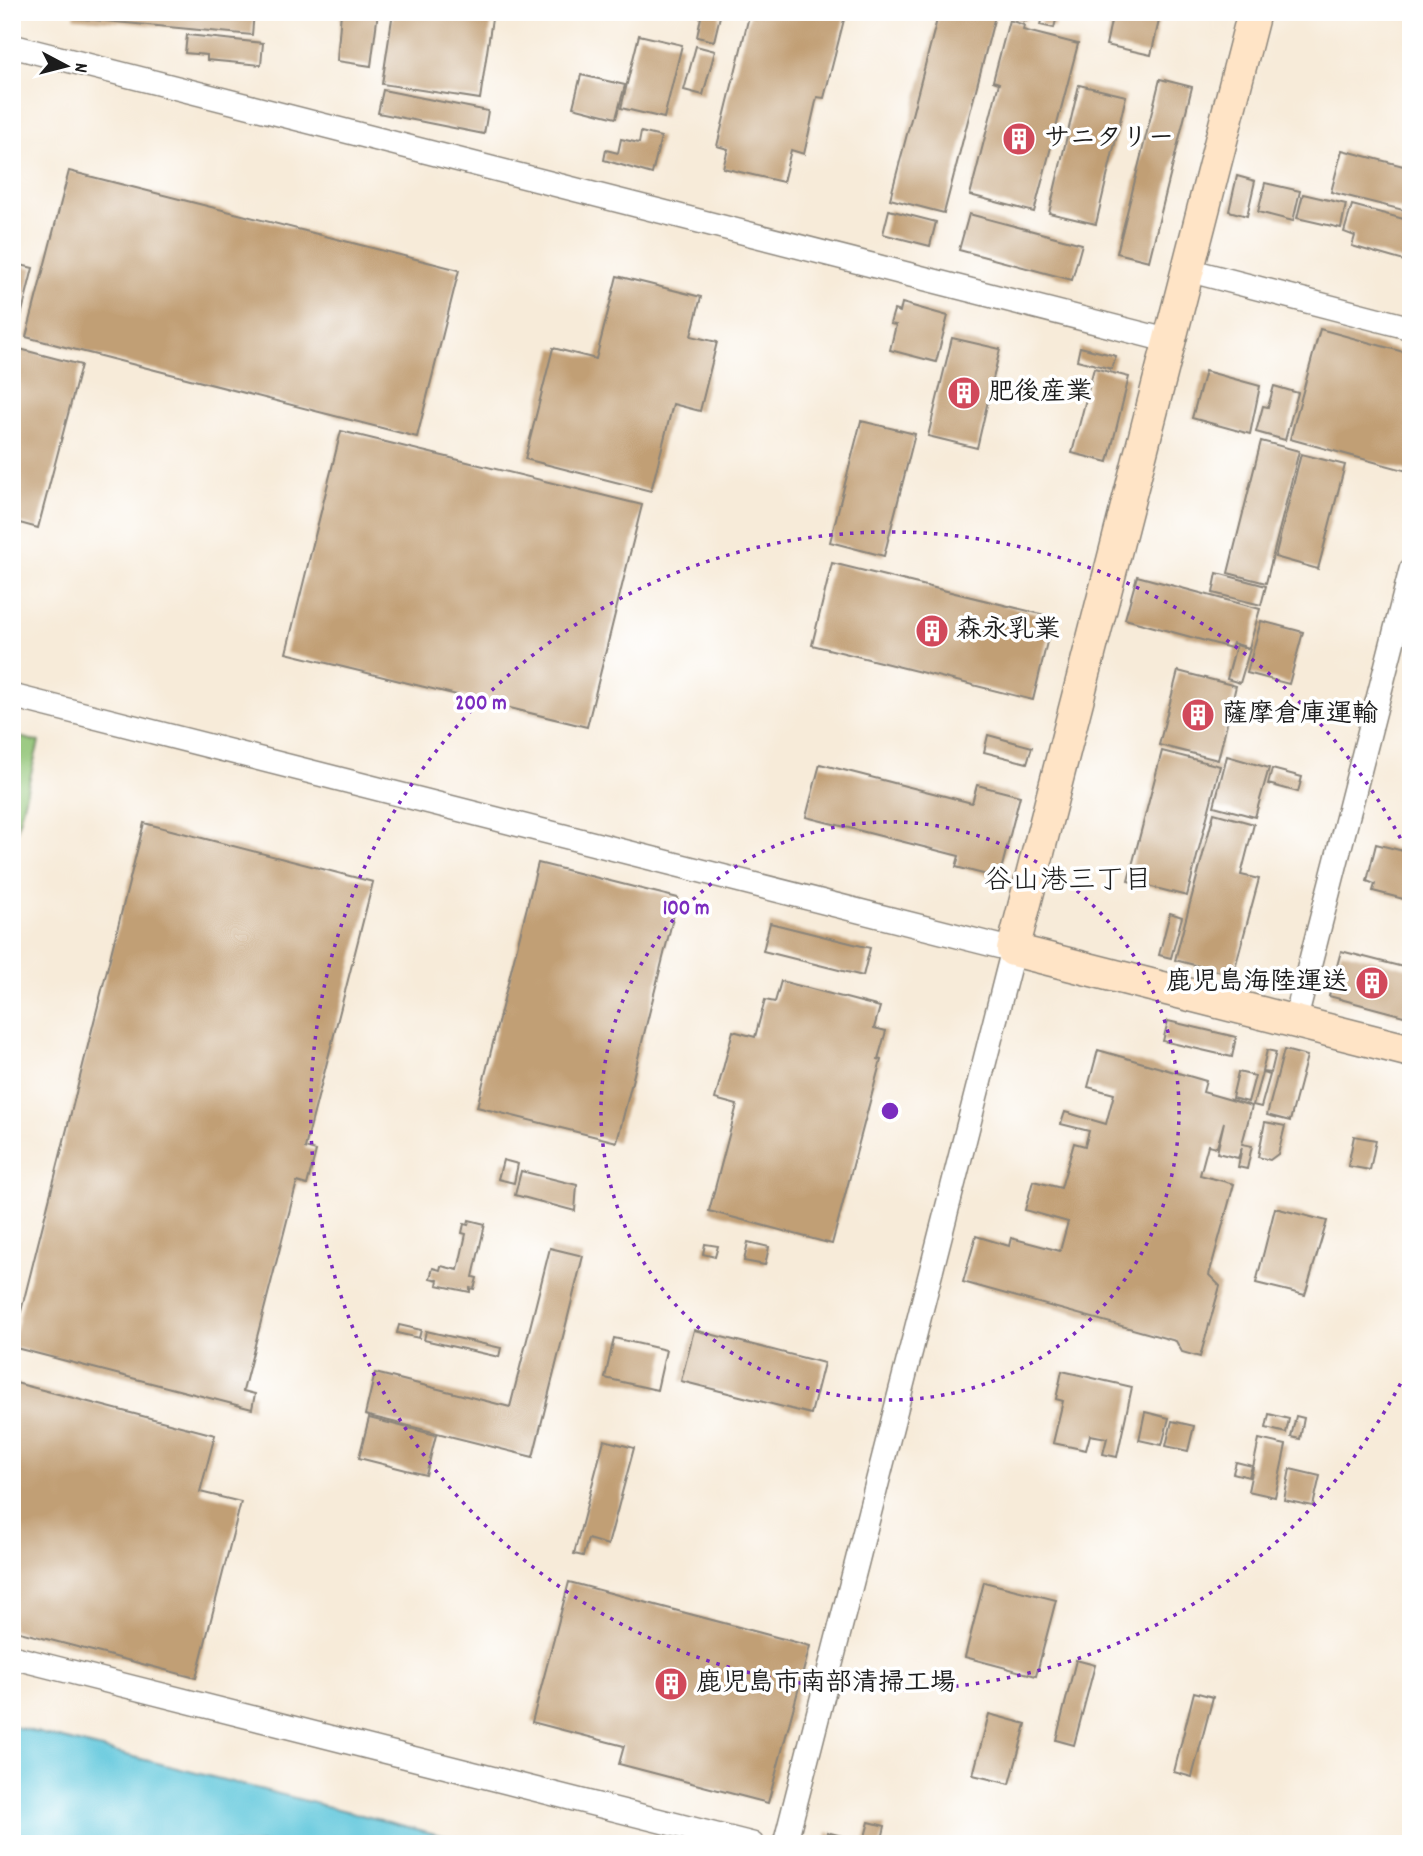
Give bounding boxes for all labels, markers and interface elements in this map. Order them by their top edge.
north arrow [32,32,102,102]
text: N [65,61,93,74]
building icon: サニタリー [1000,120,1038,158]
place label: サニタリー [1044,121,1174,158]
building icon: 肥後産業 [945,374,983,412]
place label: 肥後産業 [988,375,1092,412]
building icon: 森永乳業 [913,612,951,650]
place label: 森永乳業 [956,613,1060,650]
text: 200 m [455,690,507,720]
building icon: 薩摩倉庫運輸 [1179,696,1217,734]
place label: 薩摩倉庫運輸 [1222,697,1378,734]
district label: 谷山港三丁目 [984,863,1152,903]
text: 100 m [663,895,709,925]
building icon: 鹿児島海陸運送 [1353,964,1391,1002]
place label: 鹿児島海陸運送 [1166,965,1348,1002]
centre of rings [878,1099,902,1123]
building icon: 鹿児島市南部清掃工場 [652,1665,690,1703]
place label: 鹿児島市南部清掃工場 [696,1666,956,1703]

